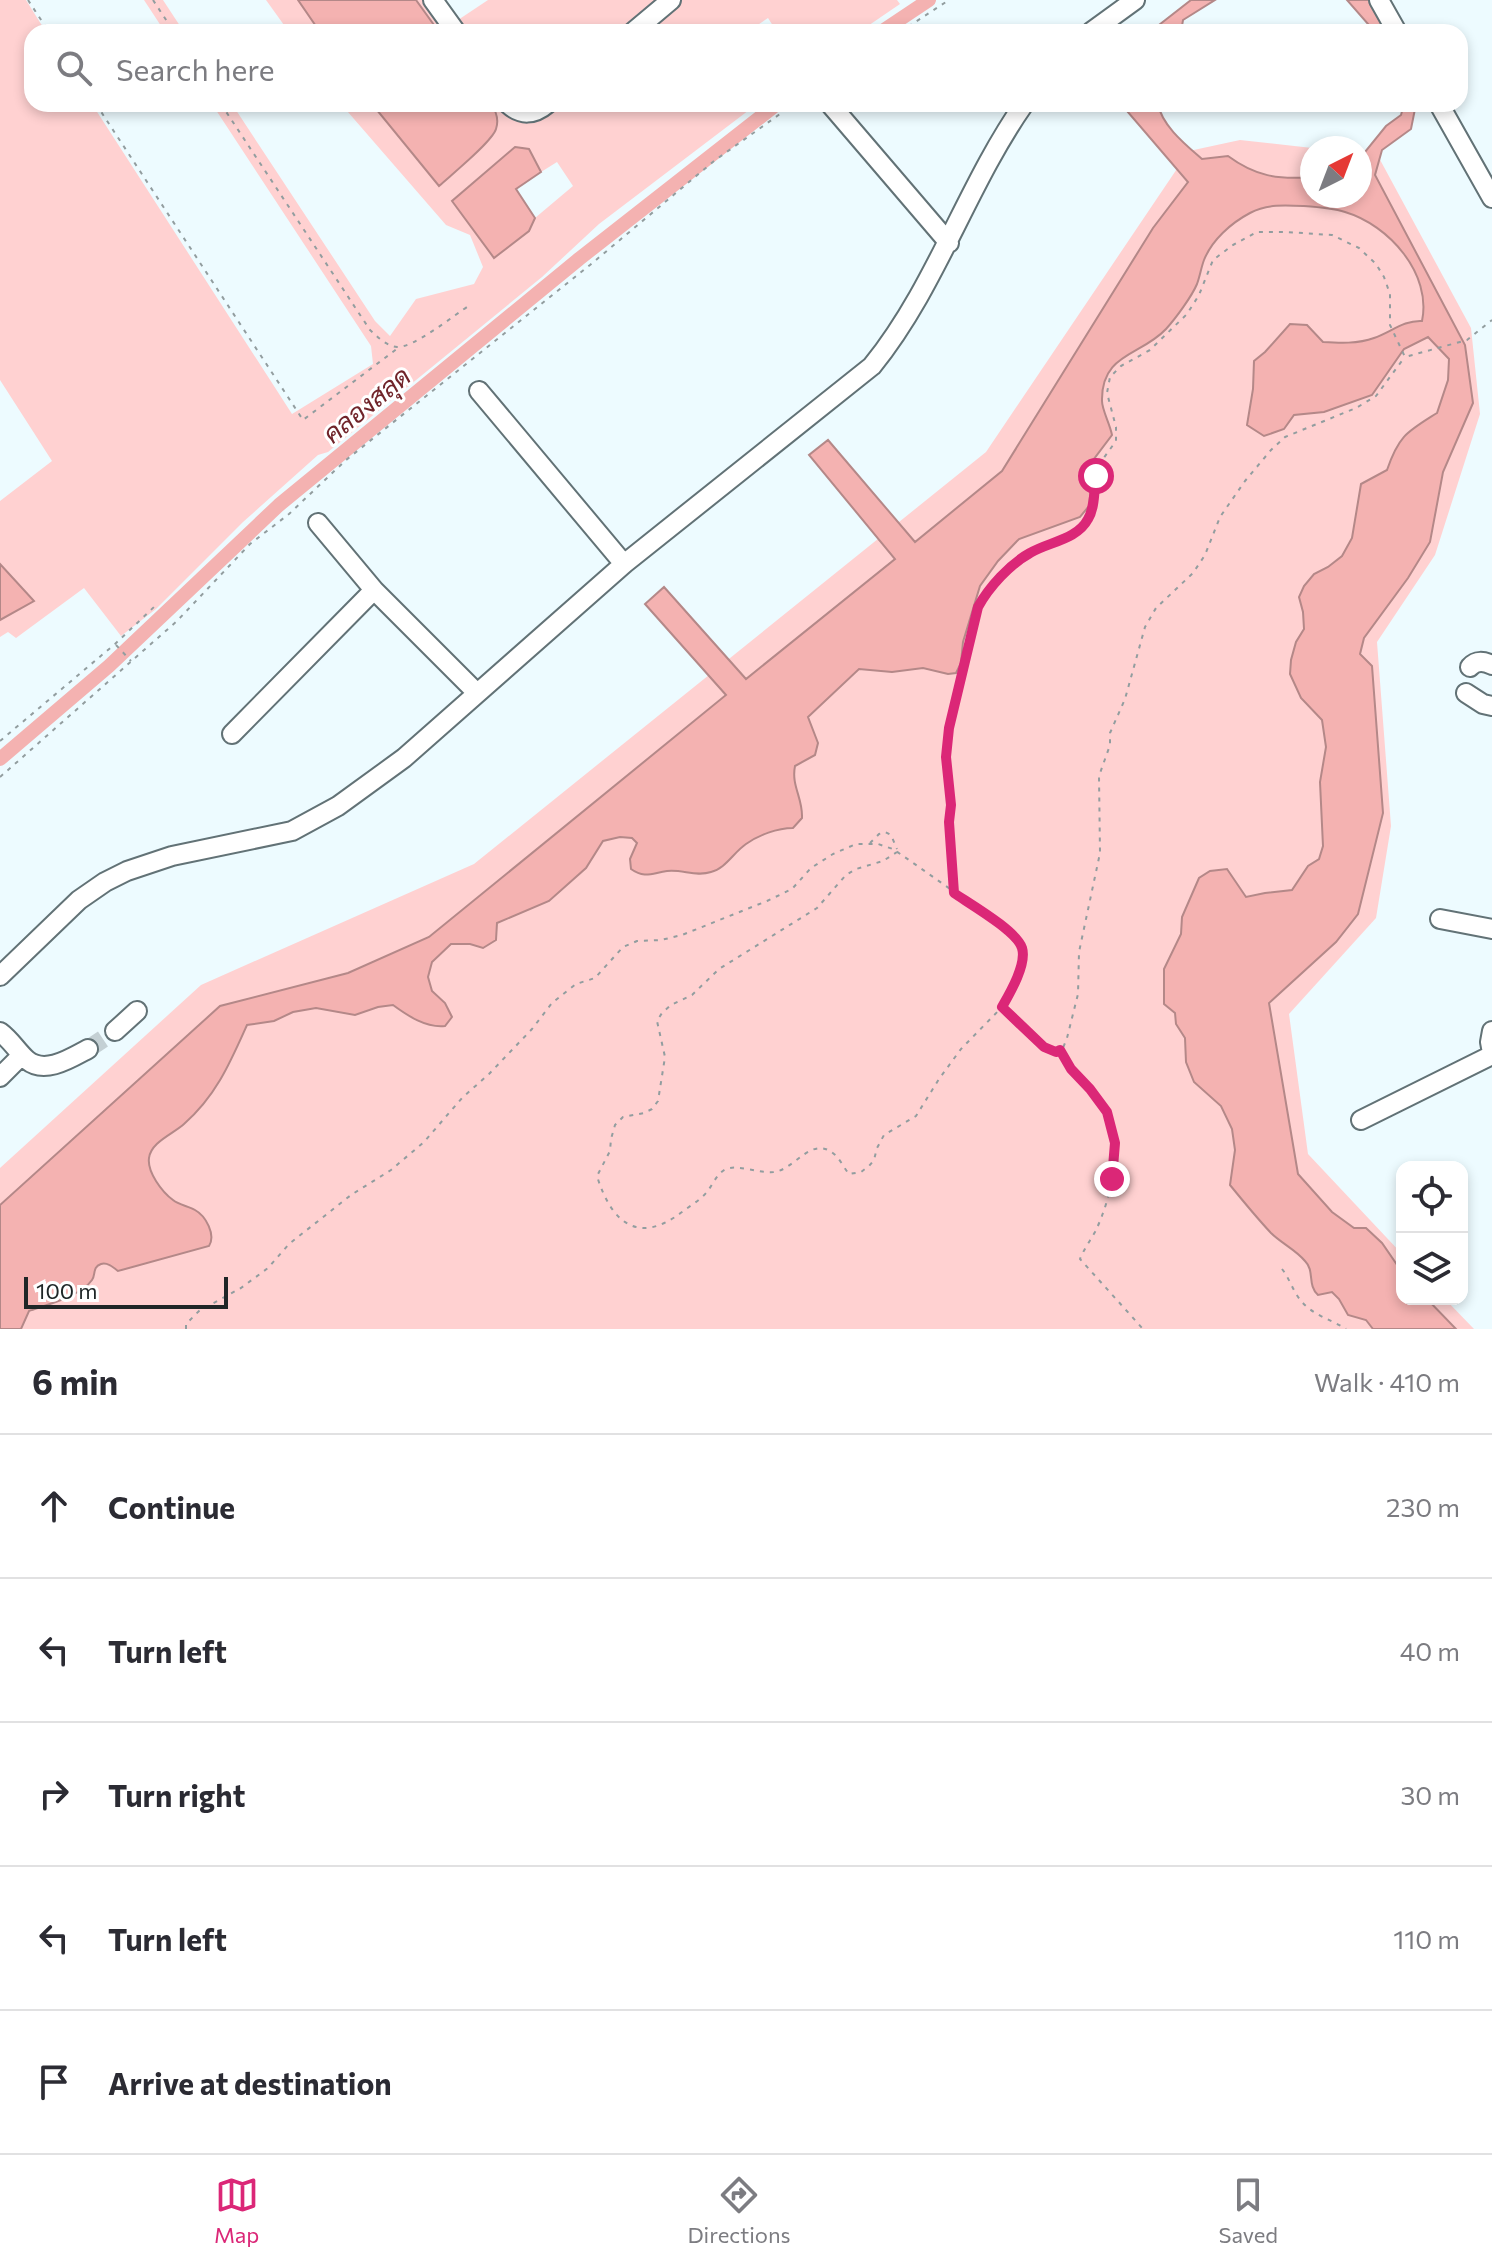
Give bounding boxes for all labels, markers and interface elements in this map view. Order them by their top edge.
search box [24,24,1468,112]
icon: search [52,46,96,90]
text: Search here [116,50,275,87]
north arrow [1300,136,1372,208]
water label: คลองสลุด [316,359,418,452]
route start [1078,458,1114,494]
route end [1094,1161,1130,1197]
map controls [1396,1161,1468,1305]
button: locate [1396,1161,1468,1233]
button: layers [1396,1233,1468,1305]
scale bar [24,1273,228,1309]
text: 100 m [36,1277,98,1304]
text: 6 min [32,1360,118,1402]
text: Walk · 410 m [1314,1366,1460,1397]
icon: ahead [32,1484,76,1528]
text: Continue [108,1488,235,1525]
text: 230 m [1386,1491,1460,1522]
icon: left [32,1628,76,1672]
text: Turn left [108,1632,227,1669]
text: 40 m [1400,1635,1460,1666]
icon: right [32,1772,76,1816]
text: Turn right [108,1776,245,1813]
text: 30 m [1401,1779,1460,1810]
icon: left [32,1916,76,1960]
text: Turn left [108,1920,227,1957]
text: 110 m [1393,1923,1460,1954]
icon: arrive [32,2060,76,2104]
text: Arrive at destination [108,2064,392,2101]
tab: Map [214,2173,259,2248]
tab: Directions [687,2173,791,2248]
tab: Saved [1219,2173,1278,2248]

